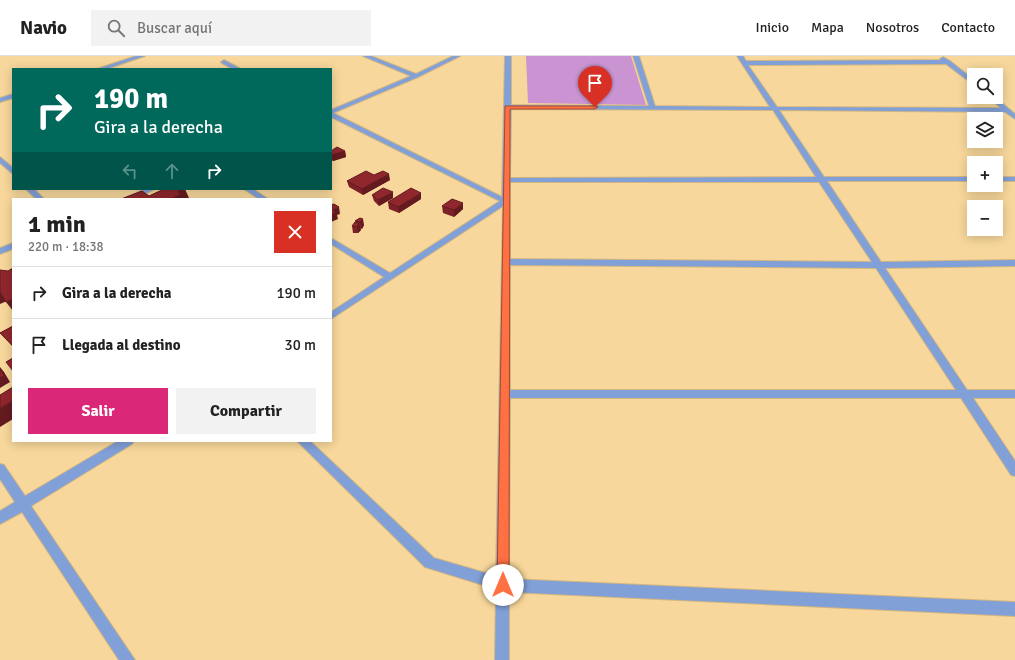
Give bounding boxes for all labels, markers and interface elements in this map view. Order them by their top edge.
search box [91,10,371,46]
text: Navio [20,16,67,40]
icon: search [105,17,127,39]
text: Buscar aquí [137,19,212,37]
text: Inicio [756,19,789,36]
text: Mapa [811,19,844,36]
text: Nosotros [866,19,919,36]
text: Contacto [941,19,995,36]
pin [578,66,612,107]
map controls [967,68,1003,236]
button: search [967,68,1003,104]
icon: arrive [584,72,606,94]
text: 190 m [94,82,168,116]
icon: right [28,84,80,136]
button: layers [967,112,1003,148]
text: Gira a la derecha [94,116,223,138]
button: + [967,156,1003,192]
icon: left [119,160,141,182]
icon: ahead [161,160,183,182]
icon: right [203,160,225,182]
button: − [967,200,1003,236]
text: 1 min [28,209,86,239]
button: close [274,211,316,253]
text: 220 m · 18:38 [28,239,104,255]
icon: right [28,282,50,304]
text: Gira a la derecha [62,284,172,302]
text: 190 m [276,284,316,302]
icon: arrive [28,334,50,356]
text: Llegada al destino [62,336,181,354]
text: 30 m [285,336,316,354]
button: Salir [28,388,168,434]
button: Compartir [176,388,316,434]
position arrow [482,564,524,606]

